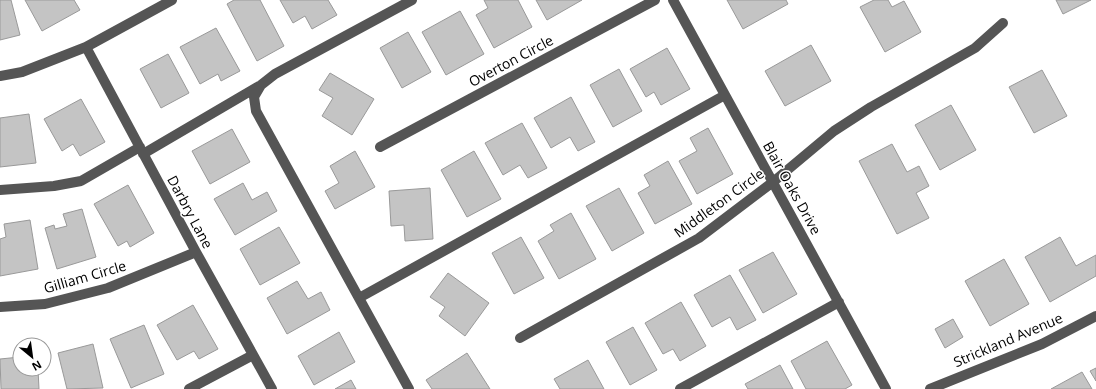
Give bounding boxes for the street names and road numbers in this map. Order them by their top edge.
street label: Overton Circle [465,30,557,91]
street label: Blair Oaks Drive [759,138,826,238]
street label: Middleton Circle [670,164,767,242]
street label: Darbry Lane [163,172,218,252]
street label: Gilliam Circle [41,256,128,297]
street label: Strickland Avenue [950,308,1065,371]

